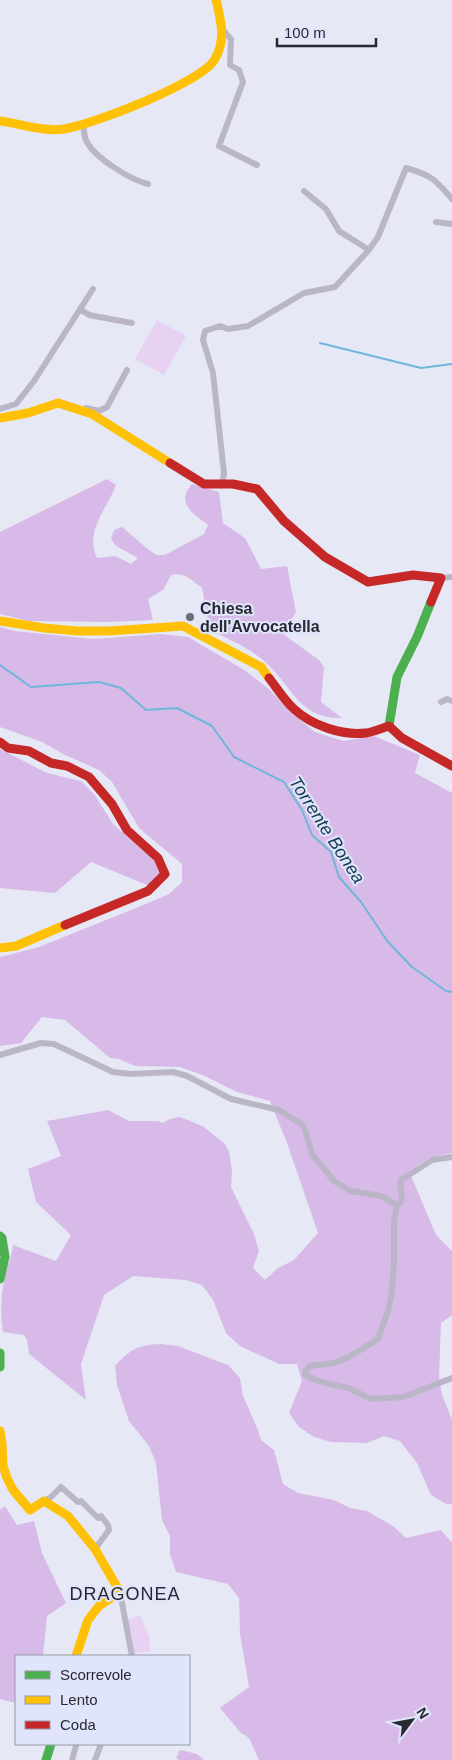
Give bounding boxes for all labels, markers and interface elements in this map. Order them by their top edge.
scale bar [277,15,376,47]
text: 100 m [284,24,326,41]
place label: Chiesa dell'Avvocatella [200,600,320,635]
marker: Chiesa dell'Avvocatella [184,611,196,623]
water label: Torrente Bonea [285,773,369,887]
district label: DRAGONEA [69,1584,181,1604]
legend [15,1655,190,1745]
text: Scorrevole [60,1666,132,1683]
text: Lento [60,1691,98,1708]
north arrow [387,1695,437,1745]
text: N [414,1705,432,1722]
text: Coda [60,1716,97,1733]

